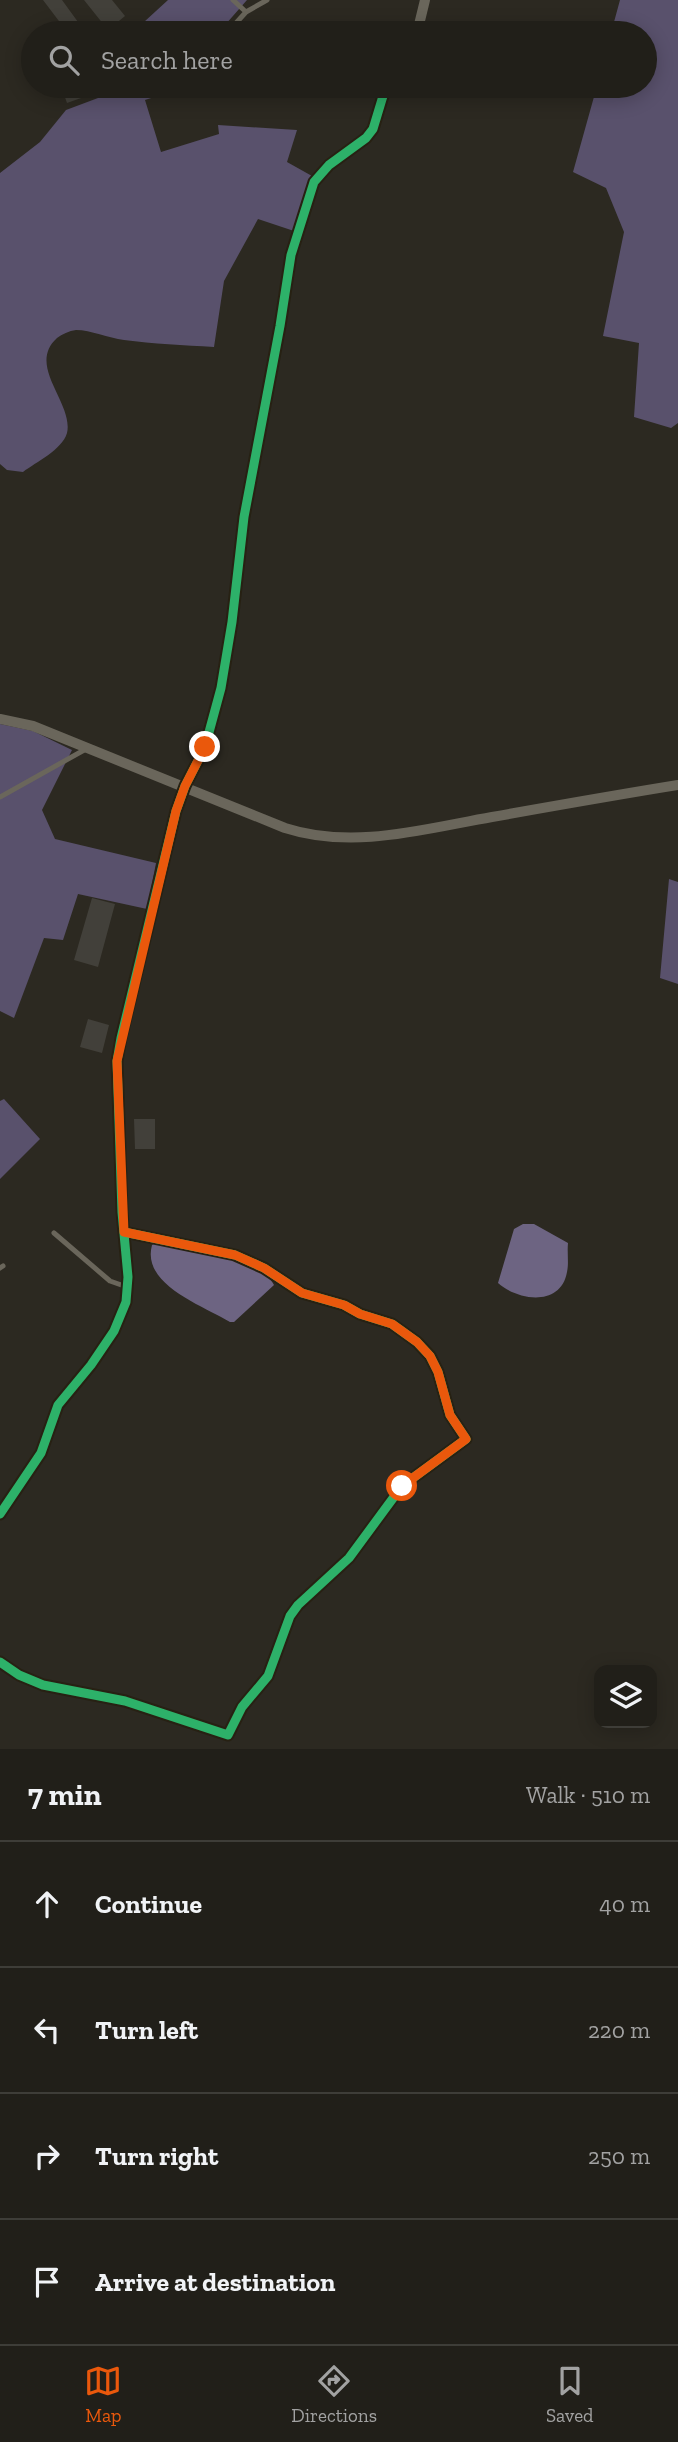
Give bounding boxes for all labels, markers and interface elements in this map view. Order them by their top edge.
search box [21,21,657,98]
icon: search [45,41,83,79]
text: Search here [101,44,233,76]
route end [189,731,220,762]
route start [386,1470,417,1501]
map controls [594,1665,657,1728]
button: layers [594,1665,657,1728]
text: 7 min [28,1777,102,1813]
text: Walk · 510 m [526,1781,650,1809]
icon: ahead [28,1885,66,1923]
text: Continue [95,1888,202,1920]
text: 40 m [599,1890,650,1918]
icon: left [28,2011,66,2049]
text: Turn left [95,2014,198,2046]
text: 220 m [588,2016,650,2044]
icon: right [28,2137,66,2175]
text: Turn right [95,2140,218,2172]
text: 250 m [588,2142,650,2170]
icon: arrive [28,2263,66,2301]
text: Arrive at destination [95,2266,335,2298]
tab: Map [84,2362,122,2427]
tab: Directions [291,2362,377,2427]
tab: Saved [546,2362,594,2427]

